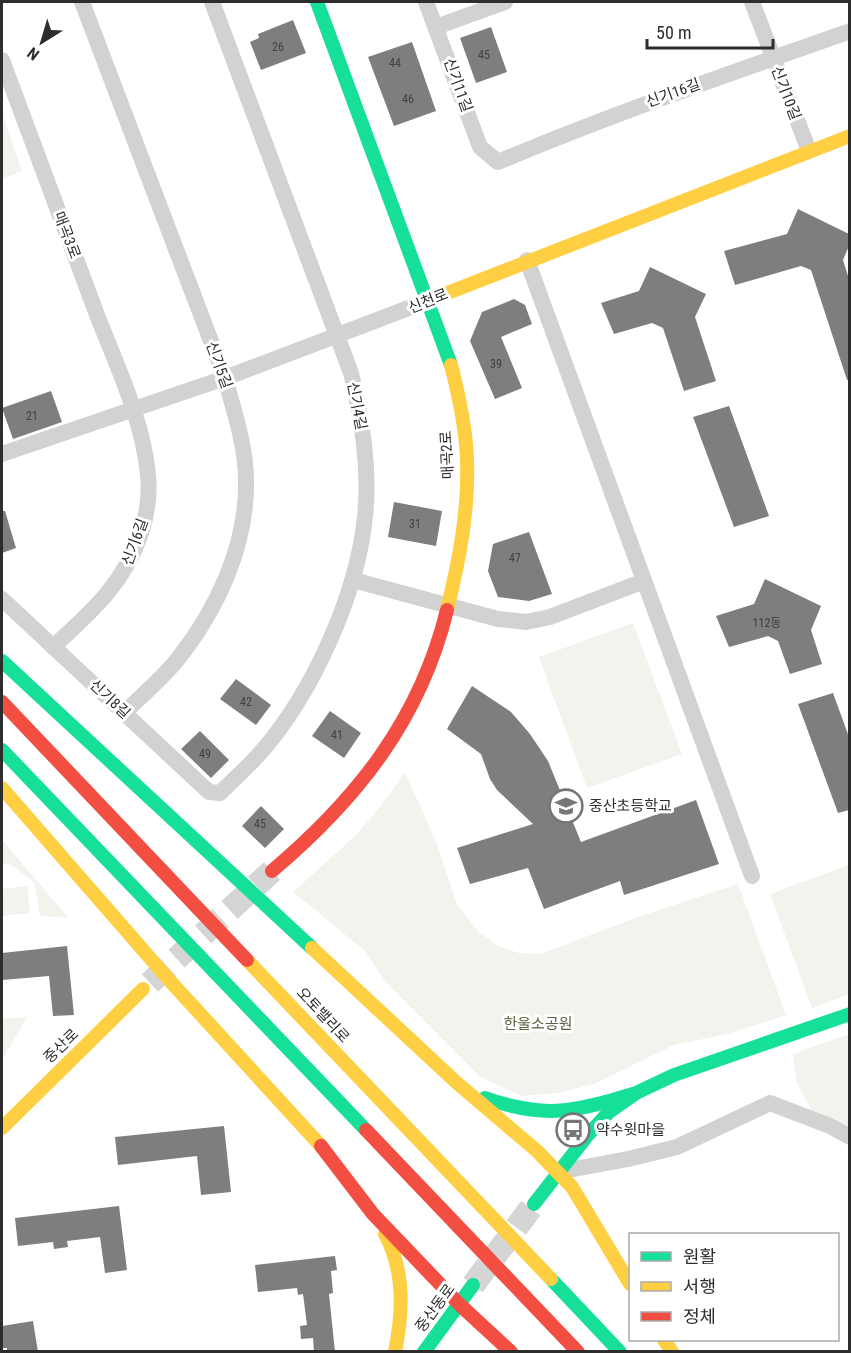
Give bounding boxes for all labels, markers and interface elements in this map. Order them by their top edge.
north arrow [12,12,72,72]
scale bar [647,12,773,50]
text: 50 m [656,22,691,43]
house number: 26 [272,40,284,54]
text: N [24,43,43,64]
house number: 45 [478,48,490,62]
house number: 44 [389,56,401,70]
street label: 신기11길 [440,56,476,114]
street label: 신기10길 [768,64,804,122]
street label: 신기16길 [644,75,702,111]
house number: 46 [402,92,414,106]
street label: 매곡3로 [50,209,84,261]
street label: 신천로 [405,285,451,317]
street label: 신기5길 [202,339,236,391]
house number: 39 [490,357,502,371]
street label: 신기4길 [344,380,370,432]
house number: 21 [26,409,38,423]
street label: 매곡2로 [437,430,457,480]
street label: 신기6길 [118,516,152,568]
house number: 31 [409,517,421,531]
house number: 47 [509,551,521,565]
house number: 112동 [753,616,781,630]
street label: 신기8길 [86,676,134,722]
house number: 42 [240,695,252,709]
house number: 41 [331,728,343,742]
house number: 49 [199,747,211,761]
school or university icon: 중산초등학교 [548,788,584,824]
place label: 중산초등학교 [589,797,672,815]
house number: 45 [254,817,266,831]
street label: 오토밸리로 [293,984,353,1046]
park label: 한울소공원 [503,1015,573,1033]
street label: 중산로 [40,1025,82,1067]
bus stop icon: 약수윗마을 [555,1112,591,1148]
place label: 약수윗마을 [596,1121,665,1139]
legend [629,1233,839,1341]
text: 원활 [683,1246,716,1267]
text: 서행 [683,1276,716,1297]
street label: 중산동로 [411,1280,459,1336]
text: 정체 [683,1306,716,1327]

